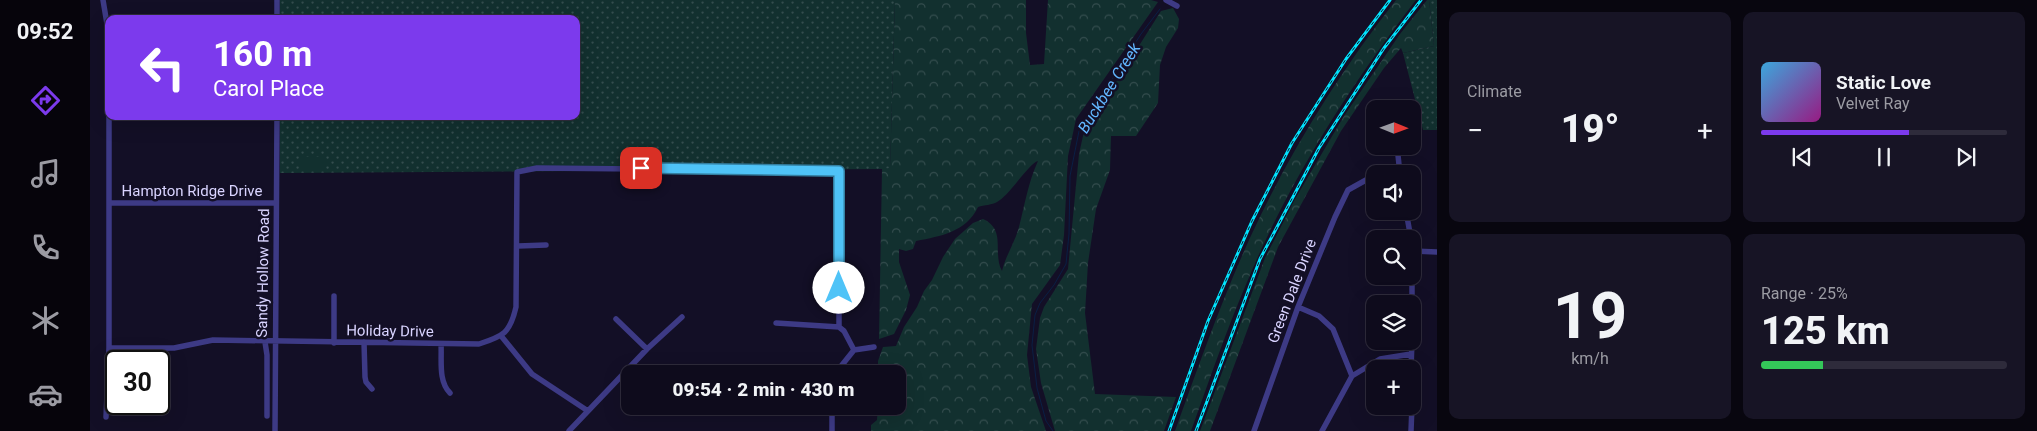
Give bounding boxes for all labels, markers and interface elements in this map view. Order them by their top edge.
text: 09:52 [17,19,73,44]
text: 160 m [213,34,312,75]
icon: left [130,35,195,100]
water label: Buckbee Creek [1074,38,1145,137]
text: Static Love [1836,71,1931,94]
text: Carol Place [213,76,324,101]
text: Climate [1467,82,1522,101]
icon: directions [28,83,63,118]
text: Velvet Ray [1836,94,1910,113]
north arrow [1366,100,1421,155]
map controls [1366,100,1421,415]
text: 19° [1561,107,1619,151]
text: − [1467,114,1483,147]
text: + [1697,114,1713,147]
icon: previous [1788,143,1816,171]
icon: pause [1870,143,1898,171]
icon: next [1952,143,1980,171]
pin [620,147,662,189]
icon: arrive [627,154,655,182]
icon: music [28,156,63,191]
button: sound [1366,165,1421,220]
street label: Hampton Ridge Drive [122,182,262,200]
street label: Sandy Hollow Road [253,208,273,338]
icon: phone [28,230,63,265]
button: search [1366,230,1421,285]
street label: Green Dale Drive [1264,236,1320,346]
position arrow [812,261,864,313]
text: 19 [1553,278,1627,354]
text: Range · 25% [1761,284,1848,303]
button: layers [1366,295,1421,350]
icon: climate [28,303,63,338]
text: 125 km [1761,309,1890,353]
street label: Holiday Drive [346,321,434,341]
text: km/h [1571,349,1609,368]
speed limit sign: 30 [105,350,170,415]
button: + [1366,360,1421,415]
icon: car [28,377,63,412]
text: 09:54 · 2 min · 430 m [672,378,855,401]

